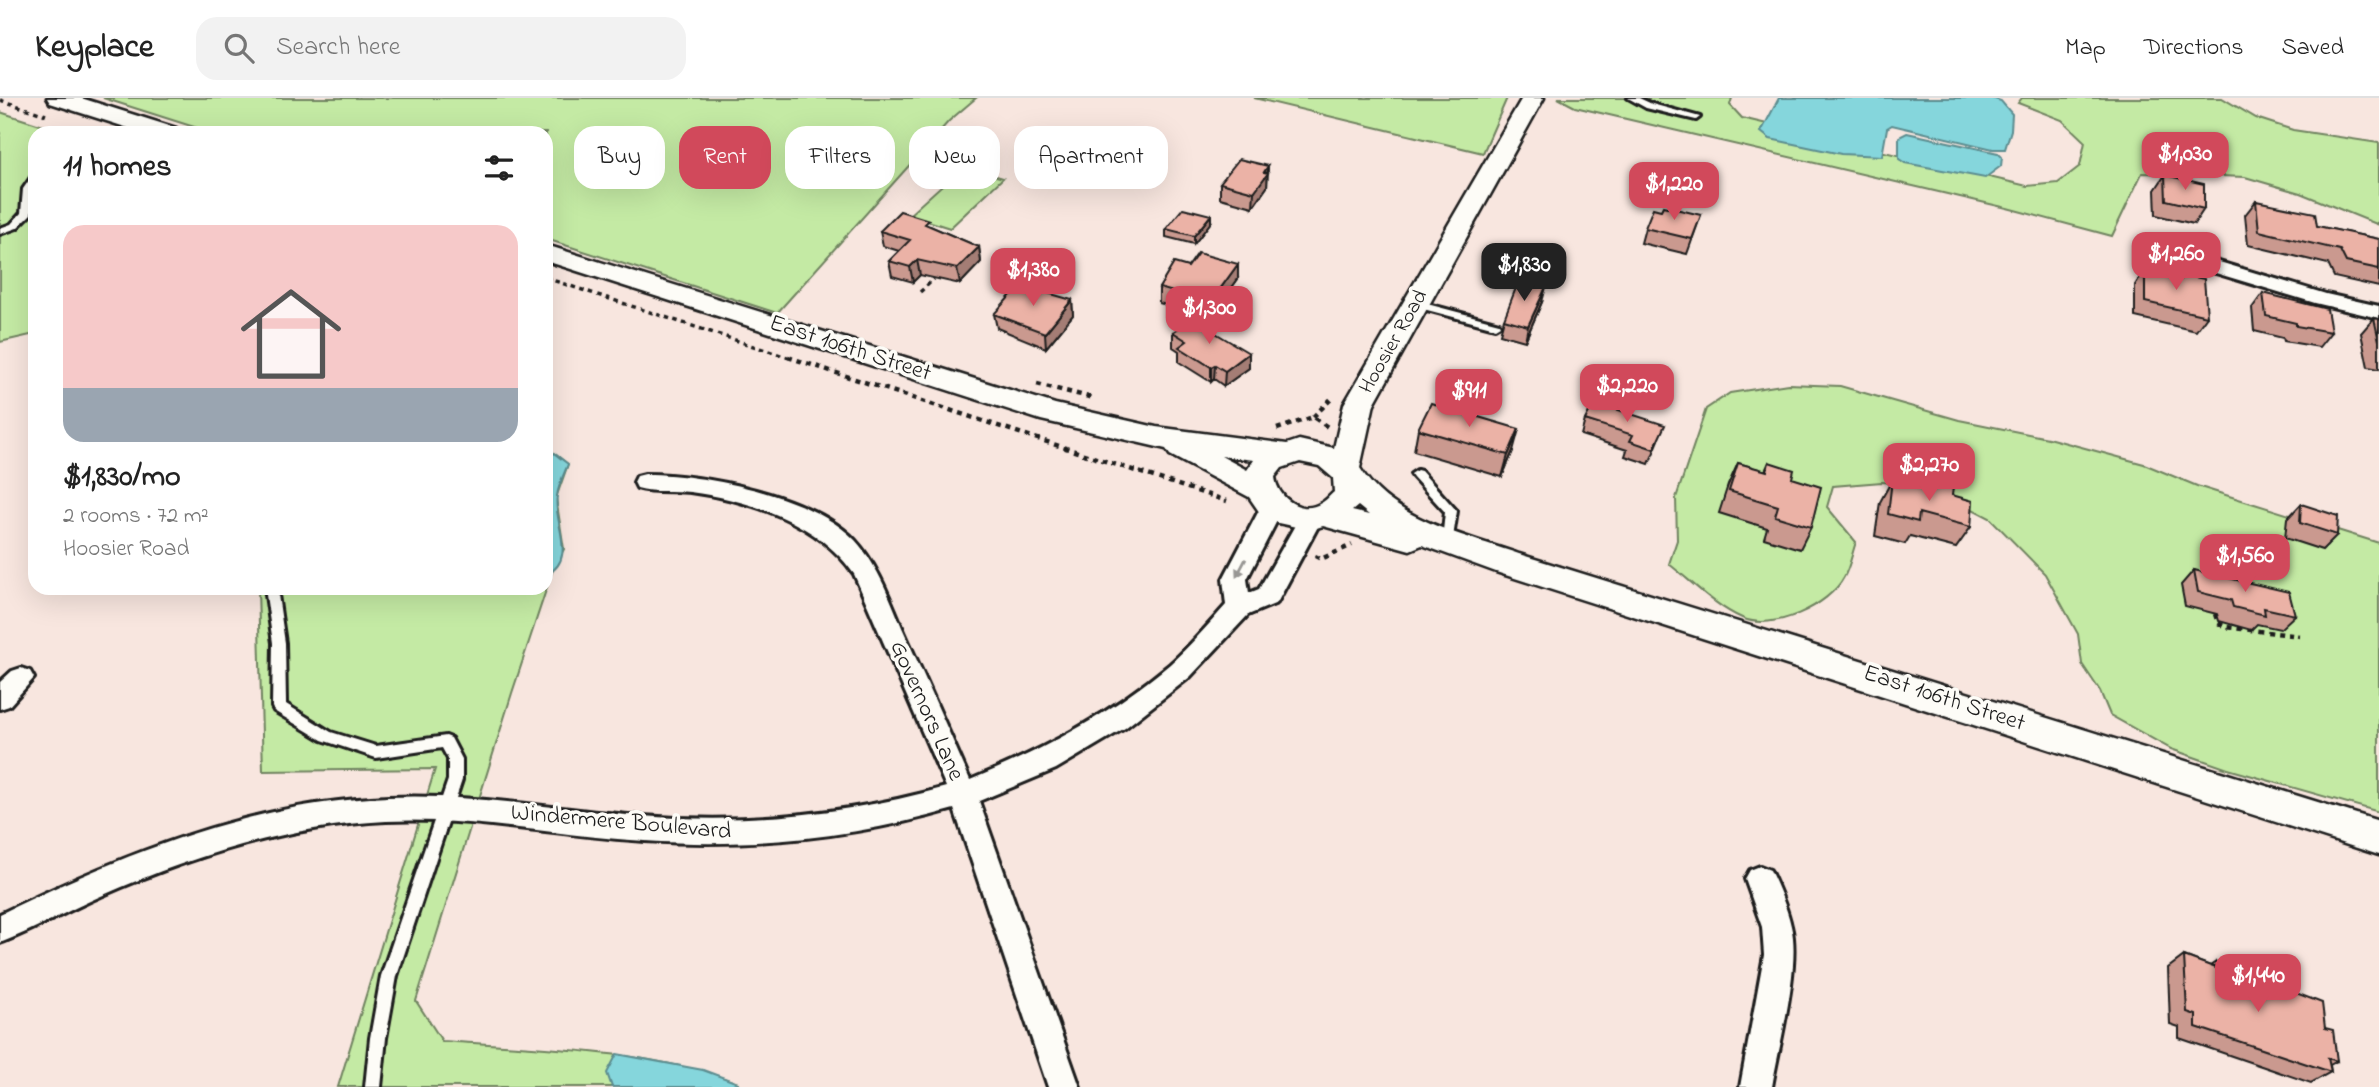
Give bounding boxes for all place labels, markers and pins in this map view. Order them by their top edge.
pin: $1,030 [2128,132,2242,192]
pin: $1,220 [1617,162,1731,222]
pin: $1,260 [2119,232,2233,292]
pin: $1,830 [1467,244,1581,303]
pin: $1,380 [976,248,1090,308]
pin: $1,300 [1152,286,1266,346]
pin: $2,220 [1570,364,1684,424]
pin: $911 [1428,370,1510,429]
pin: $2,270 [1872,444,1986,503]
pin: $1,560 [2188,534,2302,594]
pin: $1,440 [2201,954,2315,1014]

